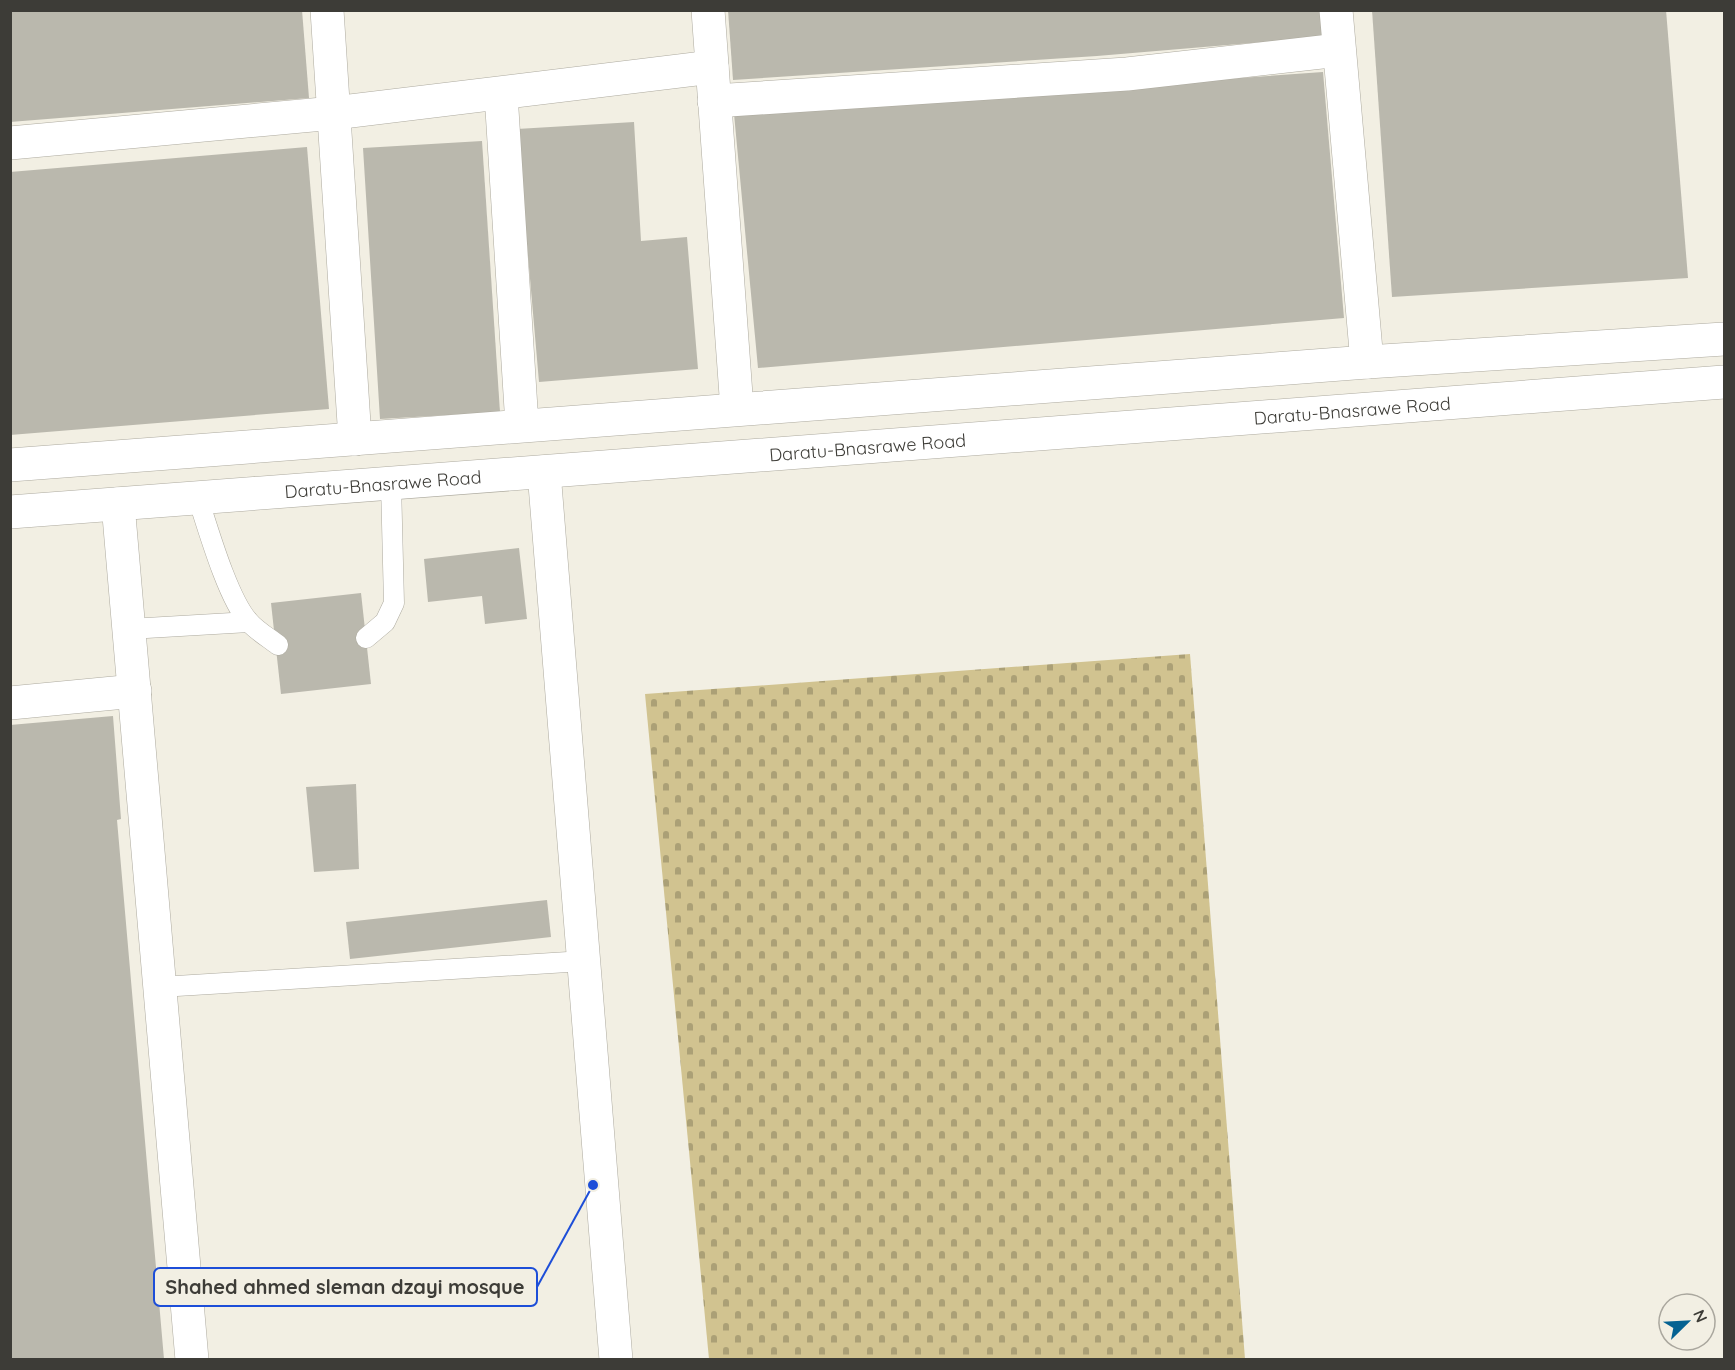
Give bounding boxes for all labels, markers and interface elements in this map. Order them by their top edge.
street label: Daratu-Bnasrawe Road [1253,391,1451,429]
street label: Daratu-Bnasrawe Road [768,428,967,466]
street label: Daratu-Bnasrawe Road [284,465,482,503]
callout: Shahed ahmed sleman dzayi mosque [154,1268,537,1306]
text: Shahed ahmed sleman dzayi mosque [165,1274,525,1299]
north arrow [1657,1292,1717,1352]
text: N [1689,1306,1712,1325]

